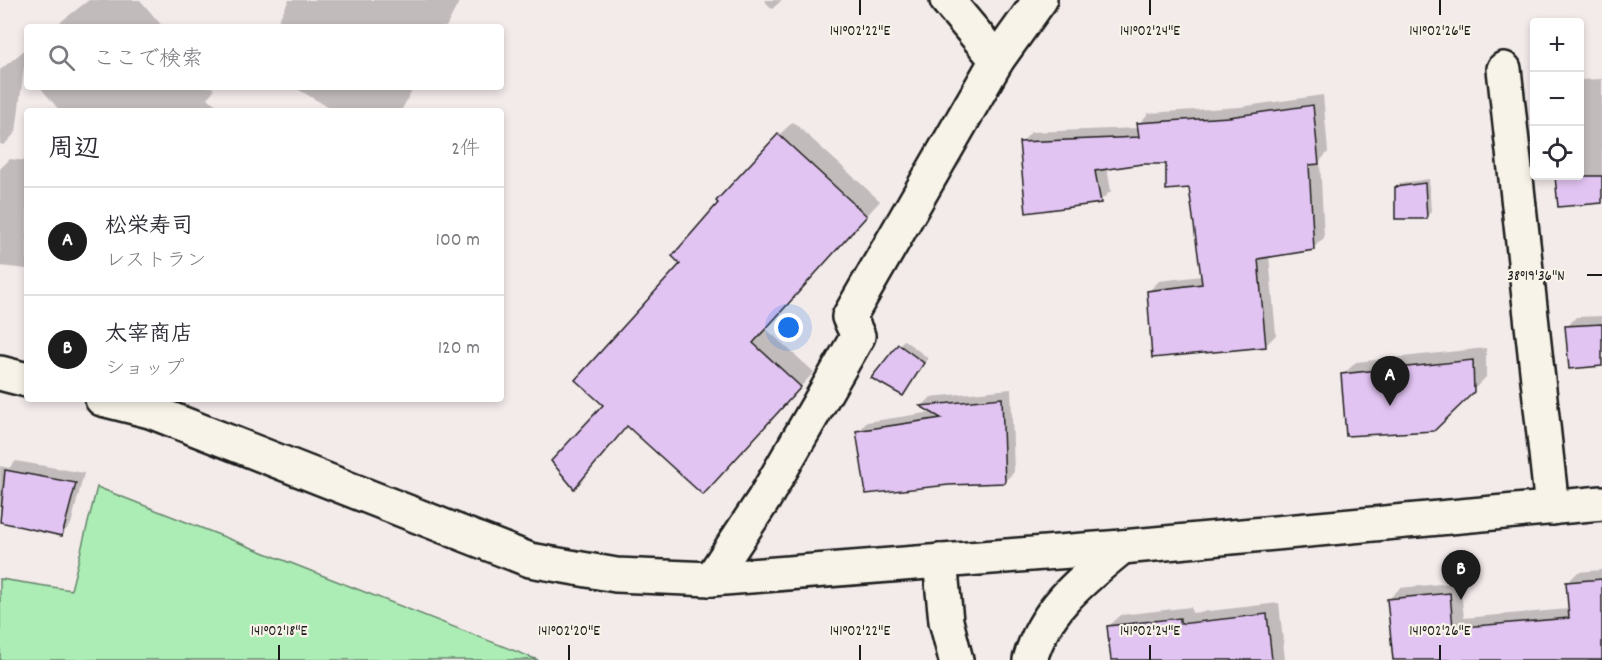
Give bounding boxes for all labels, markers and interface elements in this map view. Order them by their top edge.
map controls [1530,18,1584,180]
button: + [1530,18,1584,72]
text: 141°02'22"E [830,21,890,43]
text: 141°02'24"E [1120,21,1180,43]
text: 141°02'26"E [1409,21,1471,43]
search box [24,24,504,90]
icon: search [45,41,78,74]
text: ここで検索 [93,45,203,76]
button: − [1530,72,1584,126]
button: locate [1530,126,1584,180]
text: 周辺 [48,132,100,169]
text: 2件 [451,136,480,164]
text: 松栄寿司 [105,212,193,243]
text: A [62,227,73,255]
text: 100 m [436,227,480,255]
text: レストラン [105,248,207,276]
text: 38°19'36"N [1507,266,1565,288]
your location [774,313,803,342]
text: 太宰商店 [105,320,193,351]
text: B [63,335,72,363]
text: 120 m [438,335,480,363]
text: ショップ [105,356,184,384]
pin: A [1370,356,1410,406]
pin: B [1442,550,1480,600]
text: 141°02'18"E [251,621,308,643]
text: 141°02'20"E [538,621,600,643]
text: 141°02'22"E [830,621,890,643]
text: 141°02'24"E [1120,621,1180,643]
text: 141°02'26"E [1409,621,1471,643]

